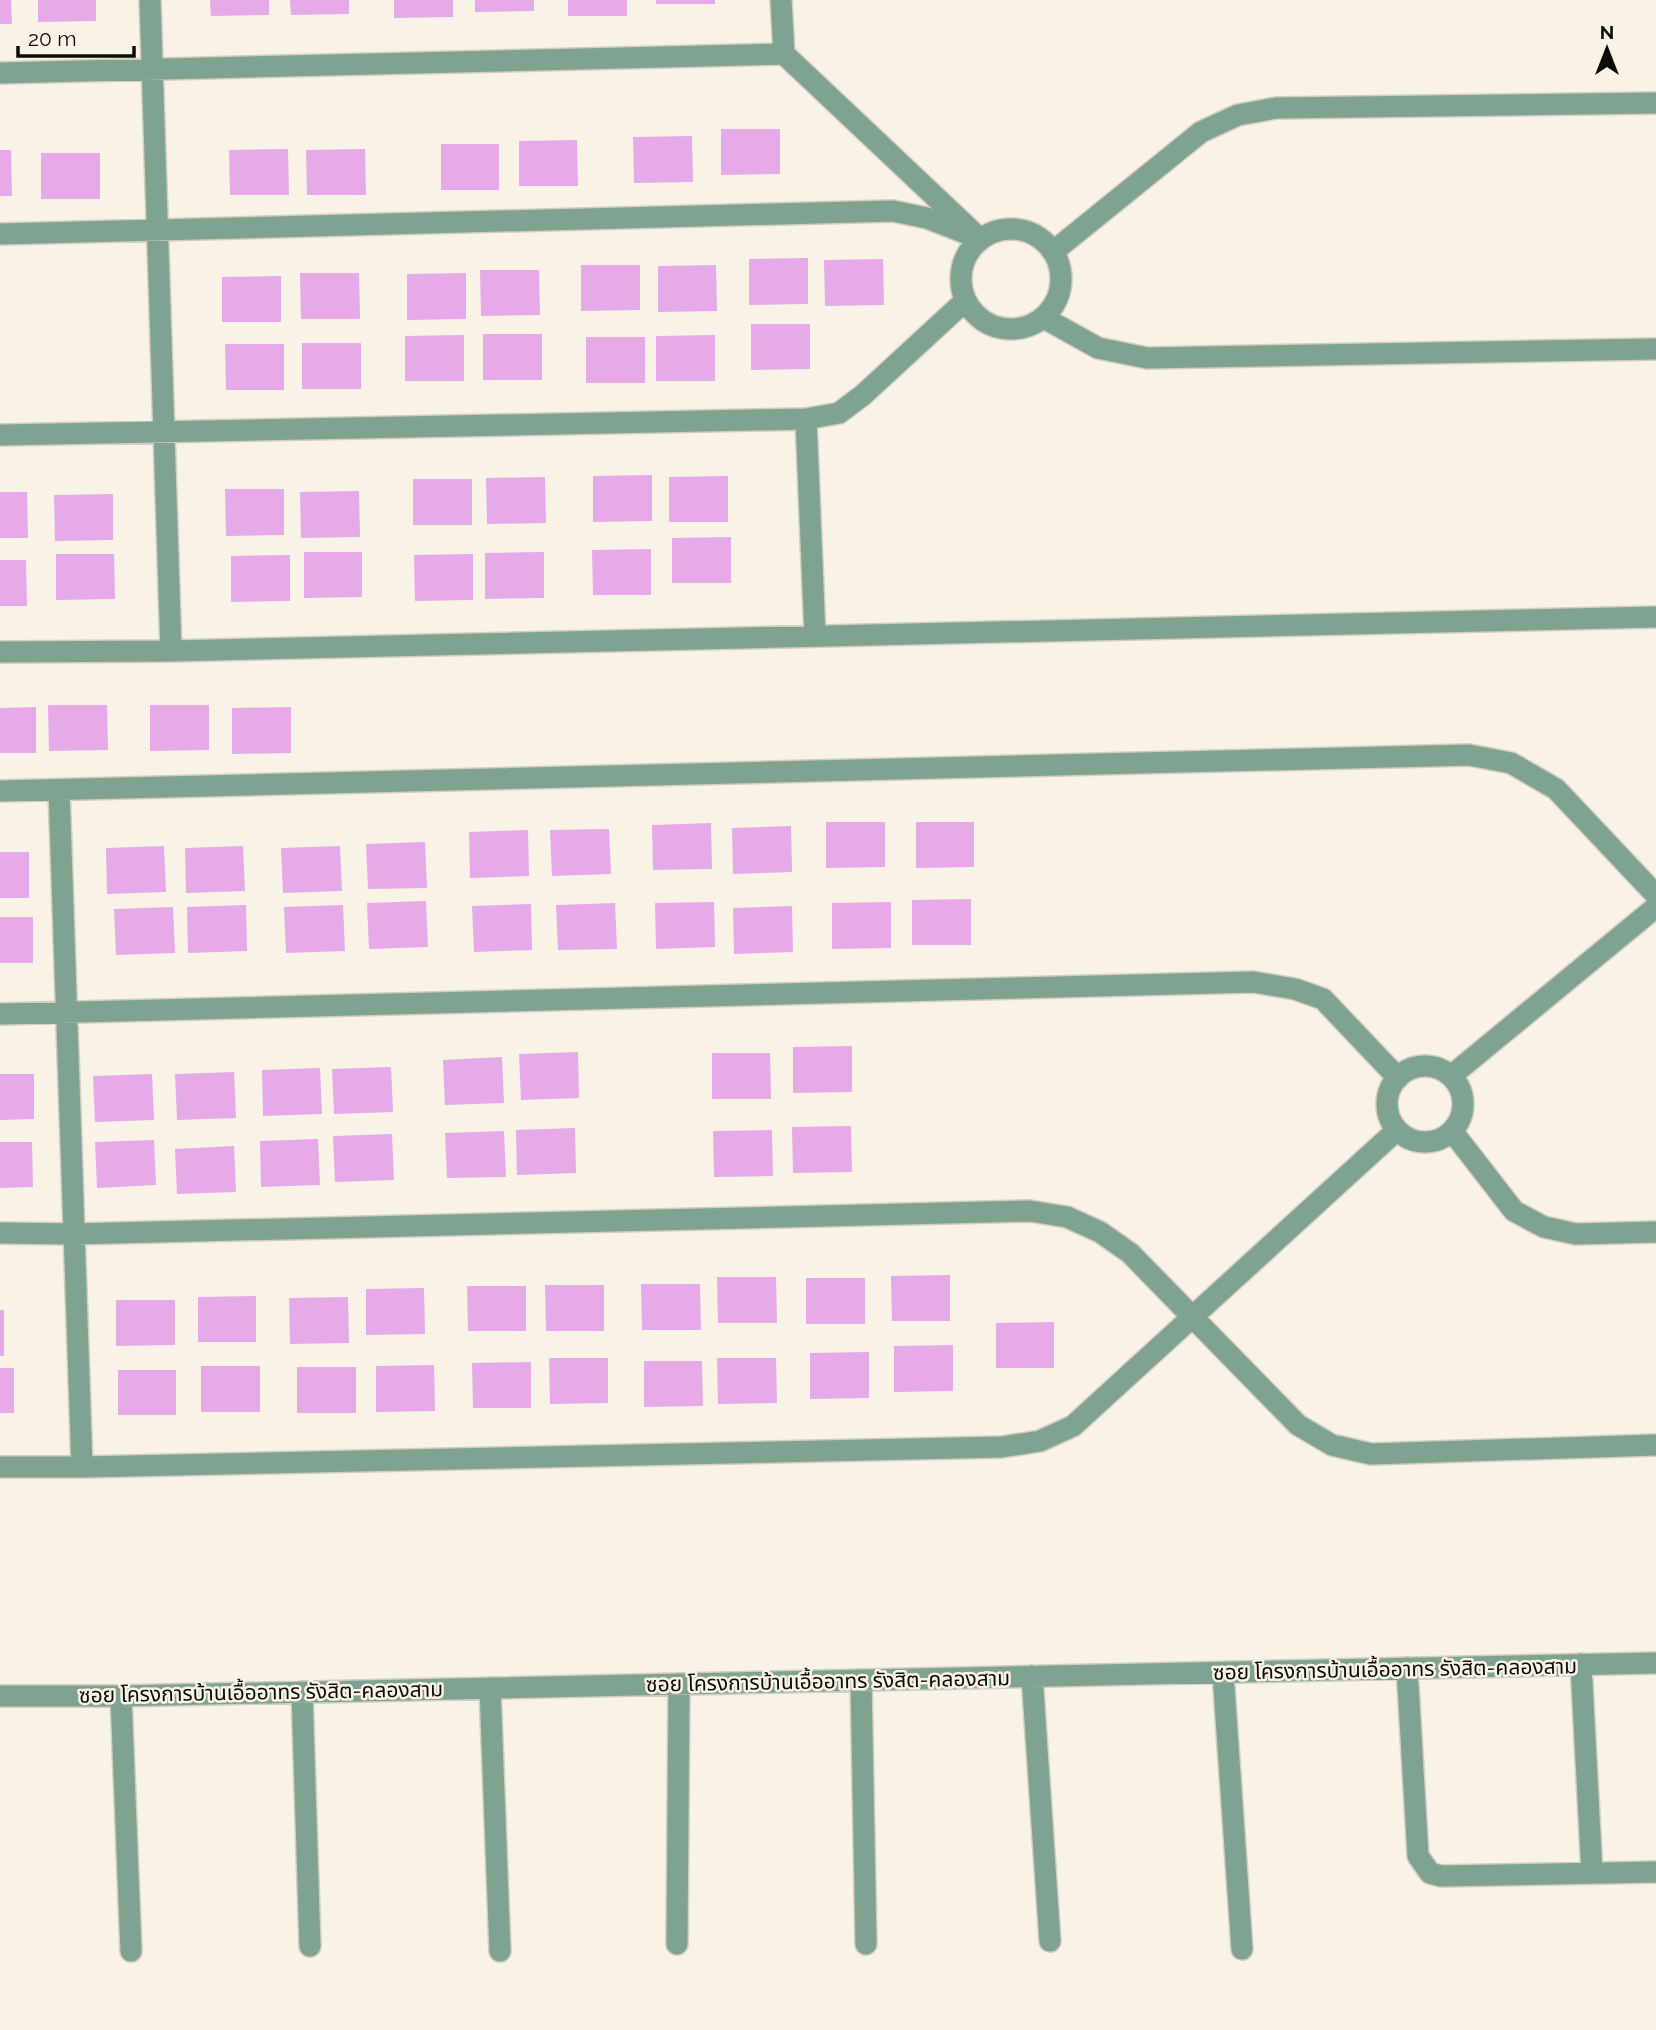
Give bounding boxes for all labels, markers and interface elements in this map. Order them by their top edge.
scale bar [18,14,133,58]
north arrow [1572,14,1642,84]
text: N [1600,21,1614,43]
text: 20 m [28,26,76,51]
street label: ซอย โครงการบ้านเอื้ออาทร รังสิต-คลองสาม [1213,1651,1577,1685]
street label: ซอย โครงการบ้านเอื้ออาทร รังสิต-คลองสาม [646,1663,1010,1697]
street label: ซอย โครงการบ้านเอื้ออาทร รังสิต-คลองสาม [79,1674,443,1708]

